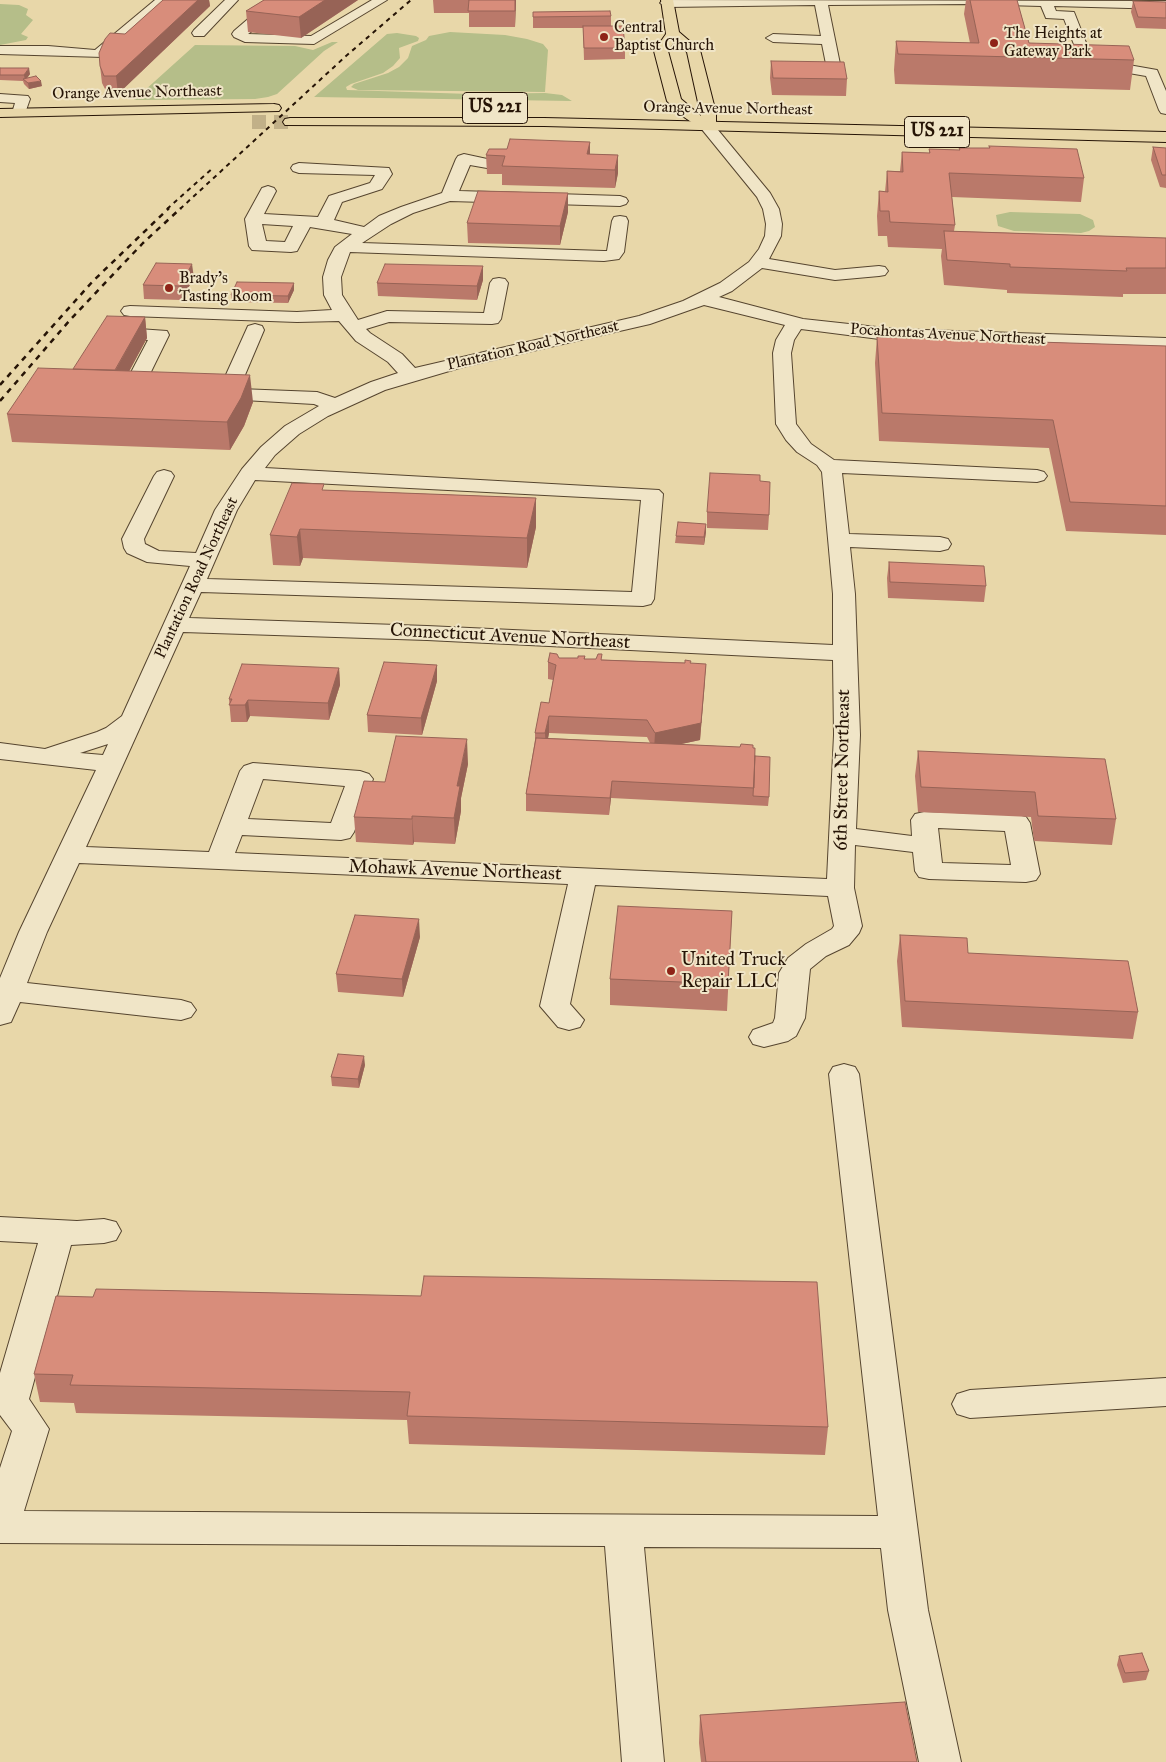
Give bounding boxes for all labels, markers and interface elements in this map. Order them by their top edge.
place label: Central Baptist Church [614,18,714,56]
place label: The Heights at Gateway Park [1004,24,1102,62]
marker: Central Baptist Church [598,31,610,43]
marker: The Heights at Gateway Park [988,37,1000,49]
street label: Orange Avenue Northeast [52,82,222,104]
road number: US 221 [462,92,528,124]
street label: Orange Avenue Northeast [643,98,813,120]
road number: US 221 [904,116,970,148]
place label: Brady's Tasting Room [179,269,272,307]
marker: Brady's Tasting Room [163,282,175,294]
street label: Plantation Road Northeast [445,317,621,375]
street label: Pocahontas Avenue Northeast [850,320,1046,350]
street label: Plantation Road Northeast [151,494,243,662]
street label: Connecticut Avenue Northeast [389,619,631,655]
street label: 6th Street Northeast [830,689,856,851]
street label: Mohawk Avenue Northeast [348,856,562,886]
place label: United Truck Repair LLC [681,949,786,993]
marker: United Truck Repair LLC [665,965,677,977]

